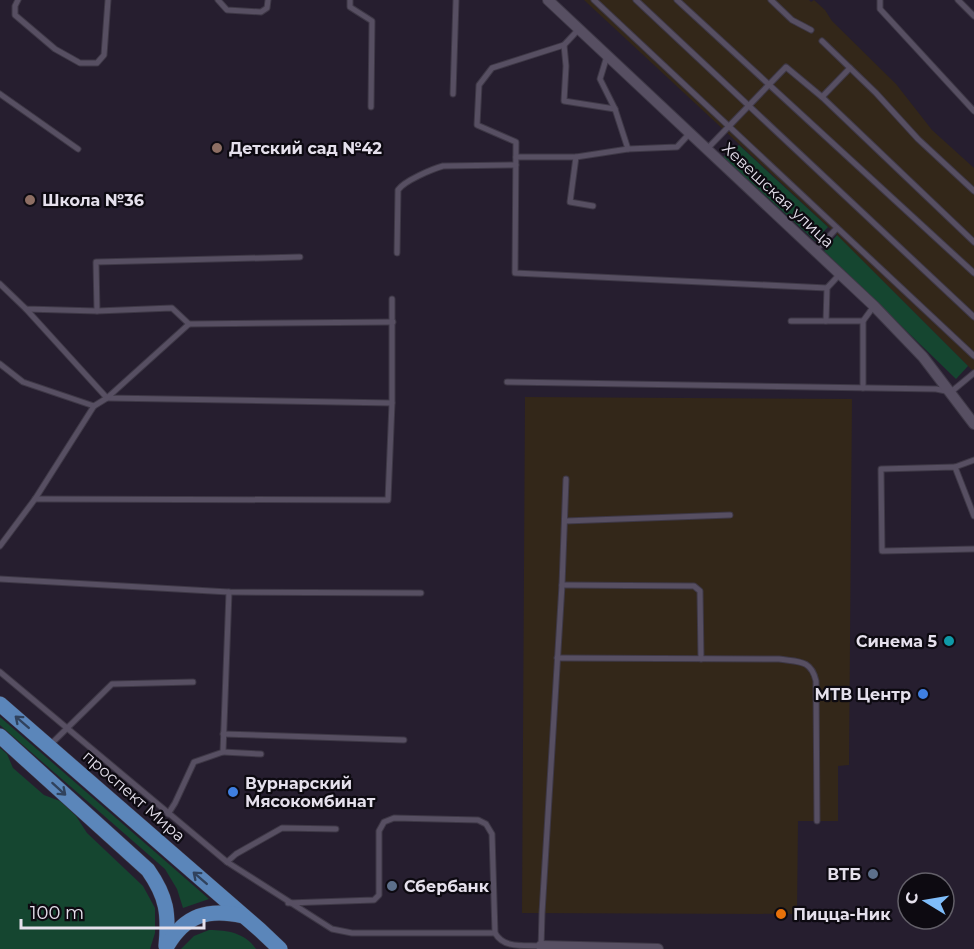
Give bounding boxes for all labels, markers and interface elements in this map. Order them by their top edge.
street label: Хевешская улица [718,138,838,252]
place label: Детский сад №42 [229,139,382,158]
marker: Детский сад №42 [210,141,224,155]
place label: Школа №36 [42,191,144,210]
marker: Школа №36 [23,193,37,207]
place label: Синема 5 [856,632,937,651]
marker: Синема 5 [942,634,956,648]
place label: МТВ Центр [815,685,911,704]
marker: МТВ Центр [916,687,930,701]
one-way arrow [14,715,29,729]
street label: проспект Мира [79,746,189,846]
place label: Вурнарский Мясокомбинат [245,774,376,811]
one-way arrow [52,781,67,796]
marker: Вурнарский Мясокомбинат [226,785,240,799]
place label: ВТБ [827,865,861,884]
marker: ВТБ [866,867,880,881]
one-way arrow [193,871,208,885]
north arrow [896,871,956,931]
place label: Сбербанк [404,877,490,896]
marker: Сбербанк [385,879,399,893]
text: С [901,890,922,906]
scale bar [21,892,204,930]
text: 100 m [30,902,84,924]
place label: Пицца-Ник [793,905,891,924]
marker: Пицца-Ник [774,907,788,921]

